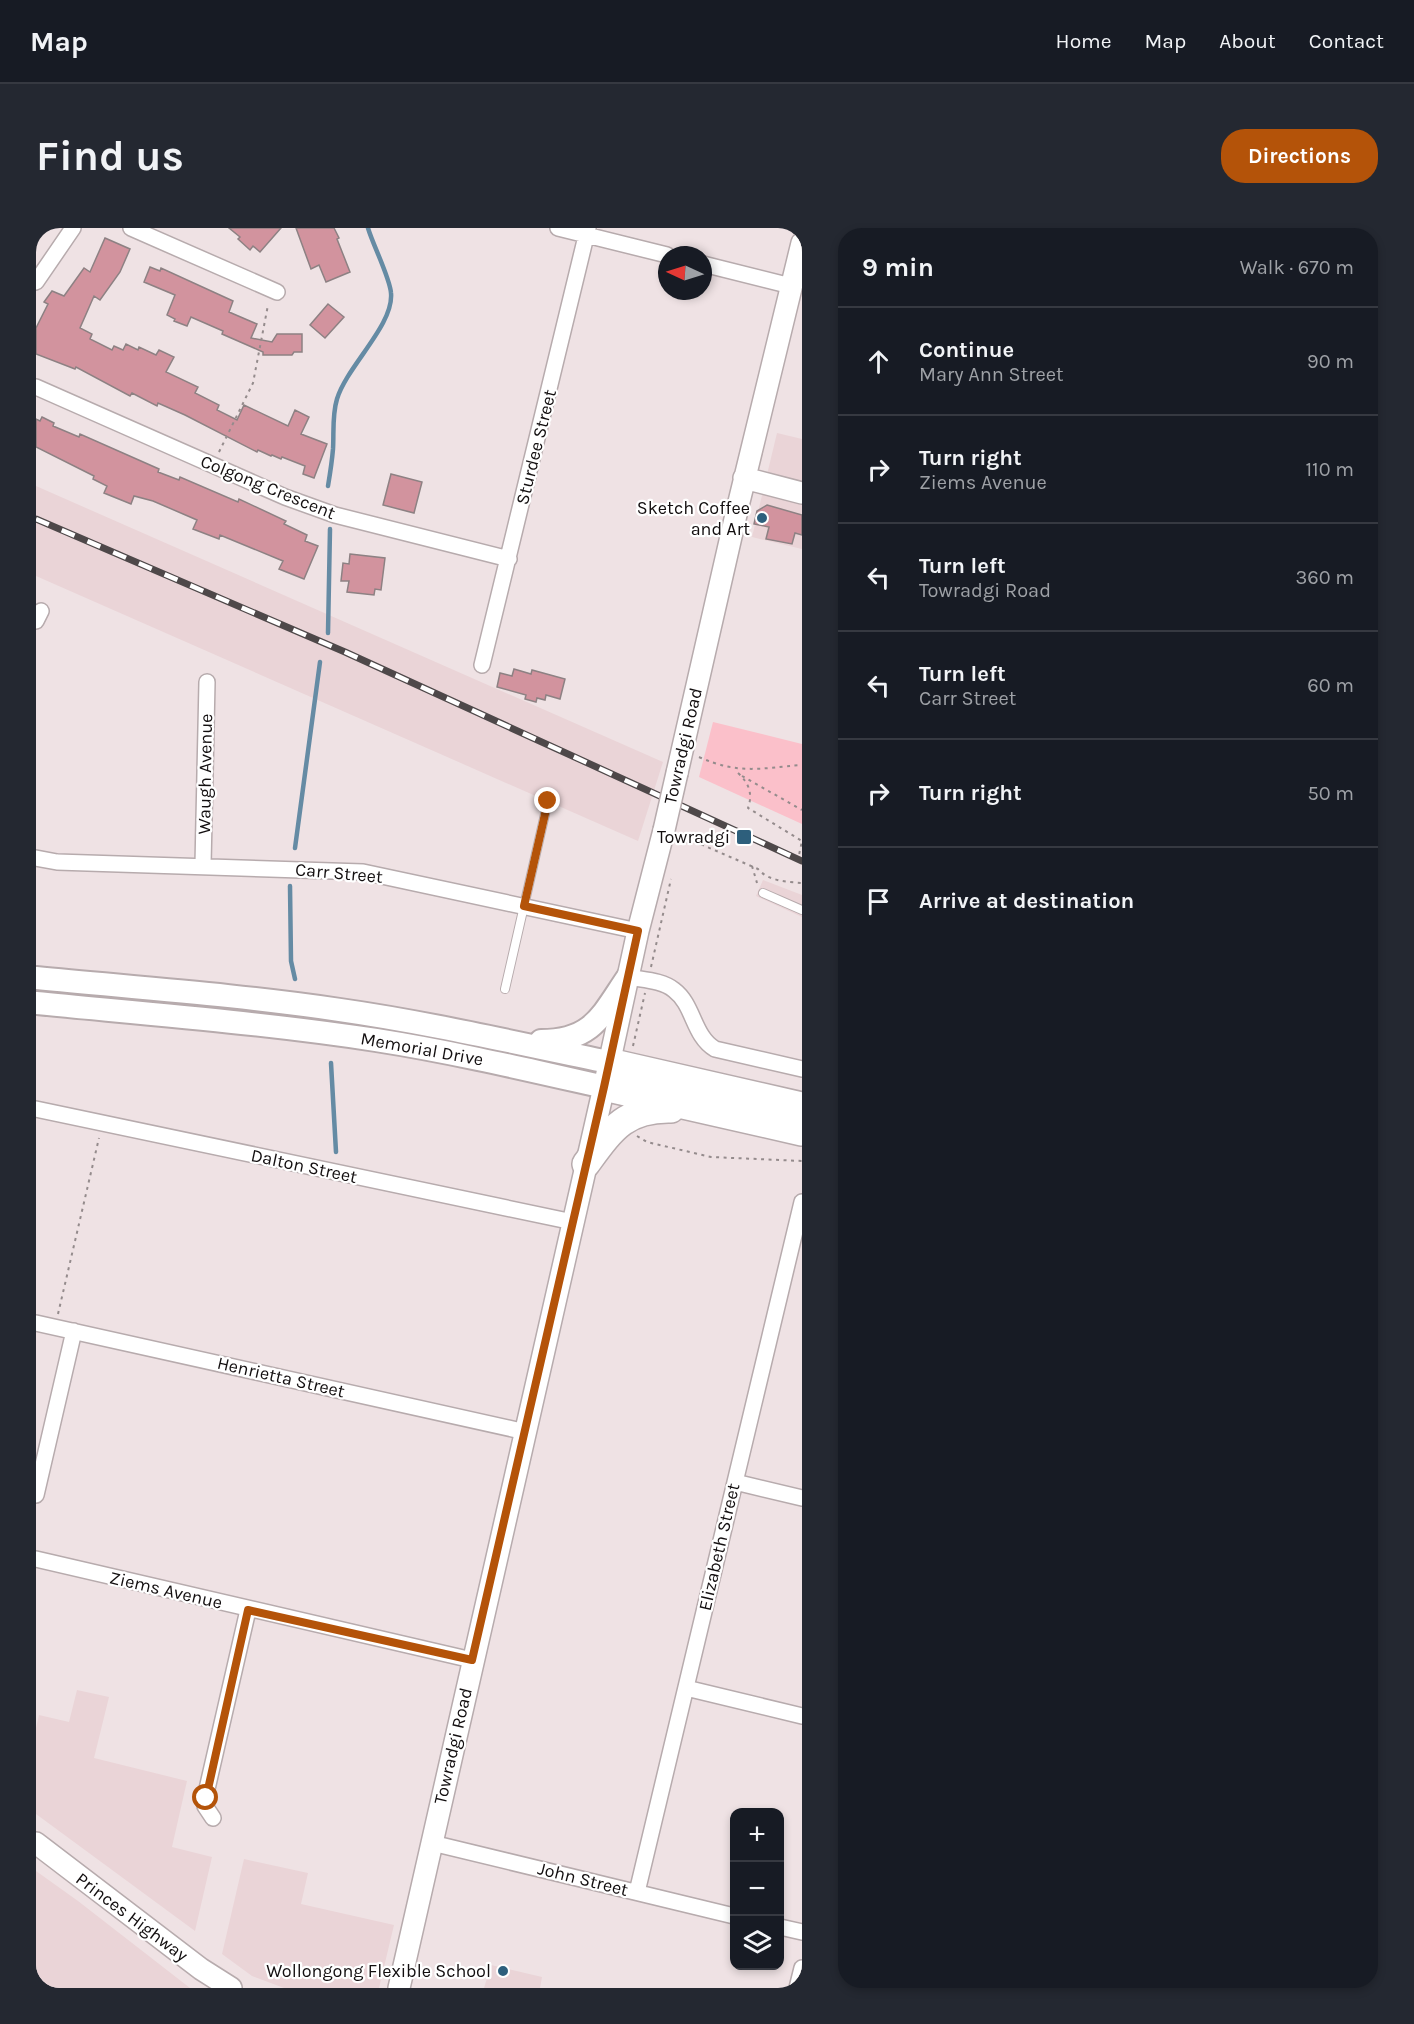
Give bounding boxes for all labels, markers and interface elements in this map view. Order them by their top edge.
text: Map [30,25,88,58]
text: Home [1056,29,1112,53]
text: Map [1145,29,1186,53]
text: About [1219,29,1276,53]
text: Contact [1309,29,1384,53]
button: Directions [1221,129,1378,183]
text: Find us [36,131,184,181]
north arrow [658,246,712,300]
text: 9 min [862,252,934,283]
text: Walk · 670 m [1240,256,1354,279]
text: Continue [919,337,1014,363]
icon: ahead [862,345,895,378]
text: 90 m [1307,350,1354,373]
text: Mary Ann Street [919,363,1064,386]
street label: Sturdee Street [511,387,561,507]
text: Turn right [919,445,1022,471]
street label: Colgong Crescent [197,450,339,524]
icon: right [862,453,895,486]
text: 110 m [1305,458,1354,481]
text: Ziems Avenue [919,471,1047,494]
place label: Sketch Coffee and Art [637,497,750,540]
marker: Sketch Coffee and Art [755,511,769,525]
text: Turn left [919,553,1006,579]
icon: left [862,561,895,594]
text: 360 m [1295,566,1354,589]
text: Towradgi Road [919,579,1051,602]
text: Turn left [919,661,1006,687]
icon: left [862,669,895,702]
text: 60 m [1307,674,1354,697]
street label: Towradgi Road [659,686,707,806]
text: Carr Street [919,687,1016,710]
street label: Waugh Avenue [193,713,217,835]
icon: right [862,777,895,810]
text: Turn right [919,780,1022,806]
text: 50 m [1307,782,1354,805]
route end [534,787,560,813]
place label: Towradgi [657,826,730,848]
marker: Towradgi [735,828,753,846]
street label: Carr Street [294,858,384,888]
icon: arrive [862,885,895,918]
text: Arrive at destination [919,888,1134,914]
street label: Memorial Drive [359,1027,485,1071]
street label: Dalton Street [249,1144,359,1188]
street label: Henrietta Street [215,1352,347,1402]
street label: Elizabeth Street [694,1481,744,1613]
street label: Ziems Avenue [107,1566,225,1614]
street label: Towradgi Road [429,1686,477,1806]
route start [192,1784,218,1810]
map controls [730,1808,784,1970]
button: + [730,1808,784,1862]
street label: John Street [535,1857,631,1901]
button: − [730,1862,784,1916]
street label: Princes Highway [72,1868,193,1967]
button: layers [730,1916,784,1970]
place label: Wollongong Flexible School [266,1960,491,1982]
marker: Wollongong Flexible School [496,1964,510,1978]

